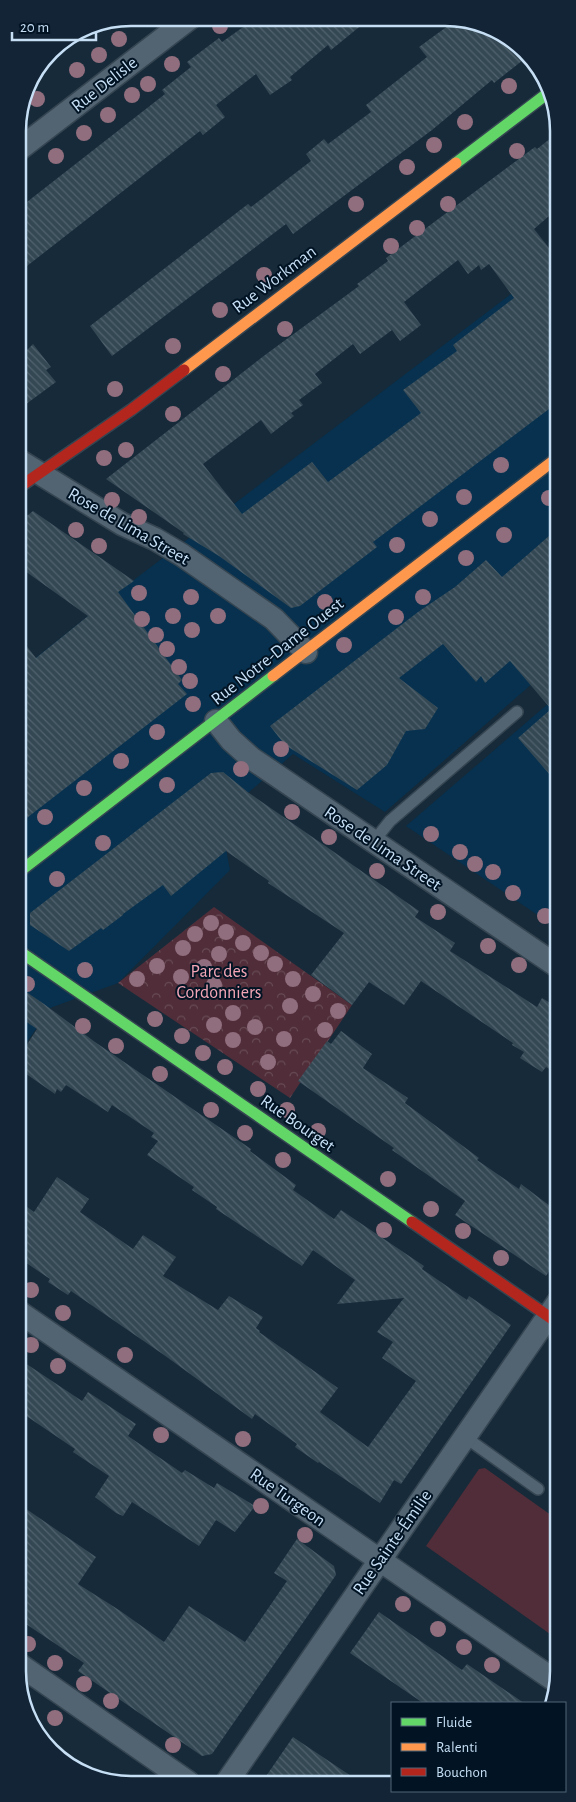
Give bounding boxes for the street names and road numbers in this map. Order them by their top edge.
street label: Rue Delisle [68,54,141,116]
street label: Rue Workman [229,243,320,317]
street label: Rose de Lima Street [65,485,192,569]
street label: Rue Notre-Dame Ouest [208,595,347,709]
street label: Rose de Lima Street [321,803,444,895]
street label: Rue Bourget [257,1092,338,1156]
street label: Rue Turgeon [246,1465,328,1530]
street label: Rue Sainte-Émilie [348,1485,436,1598]

